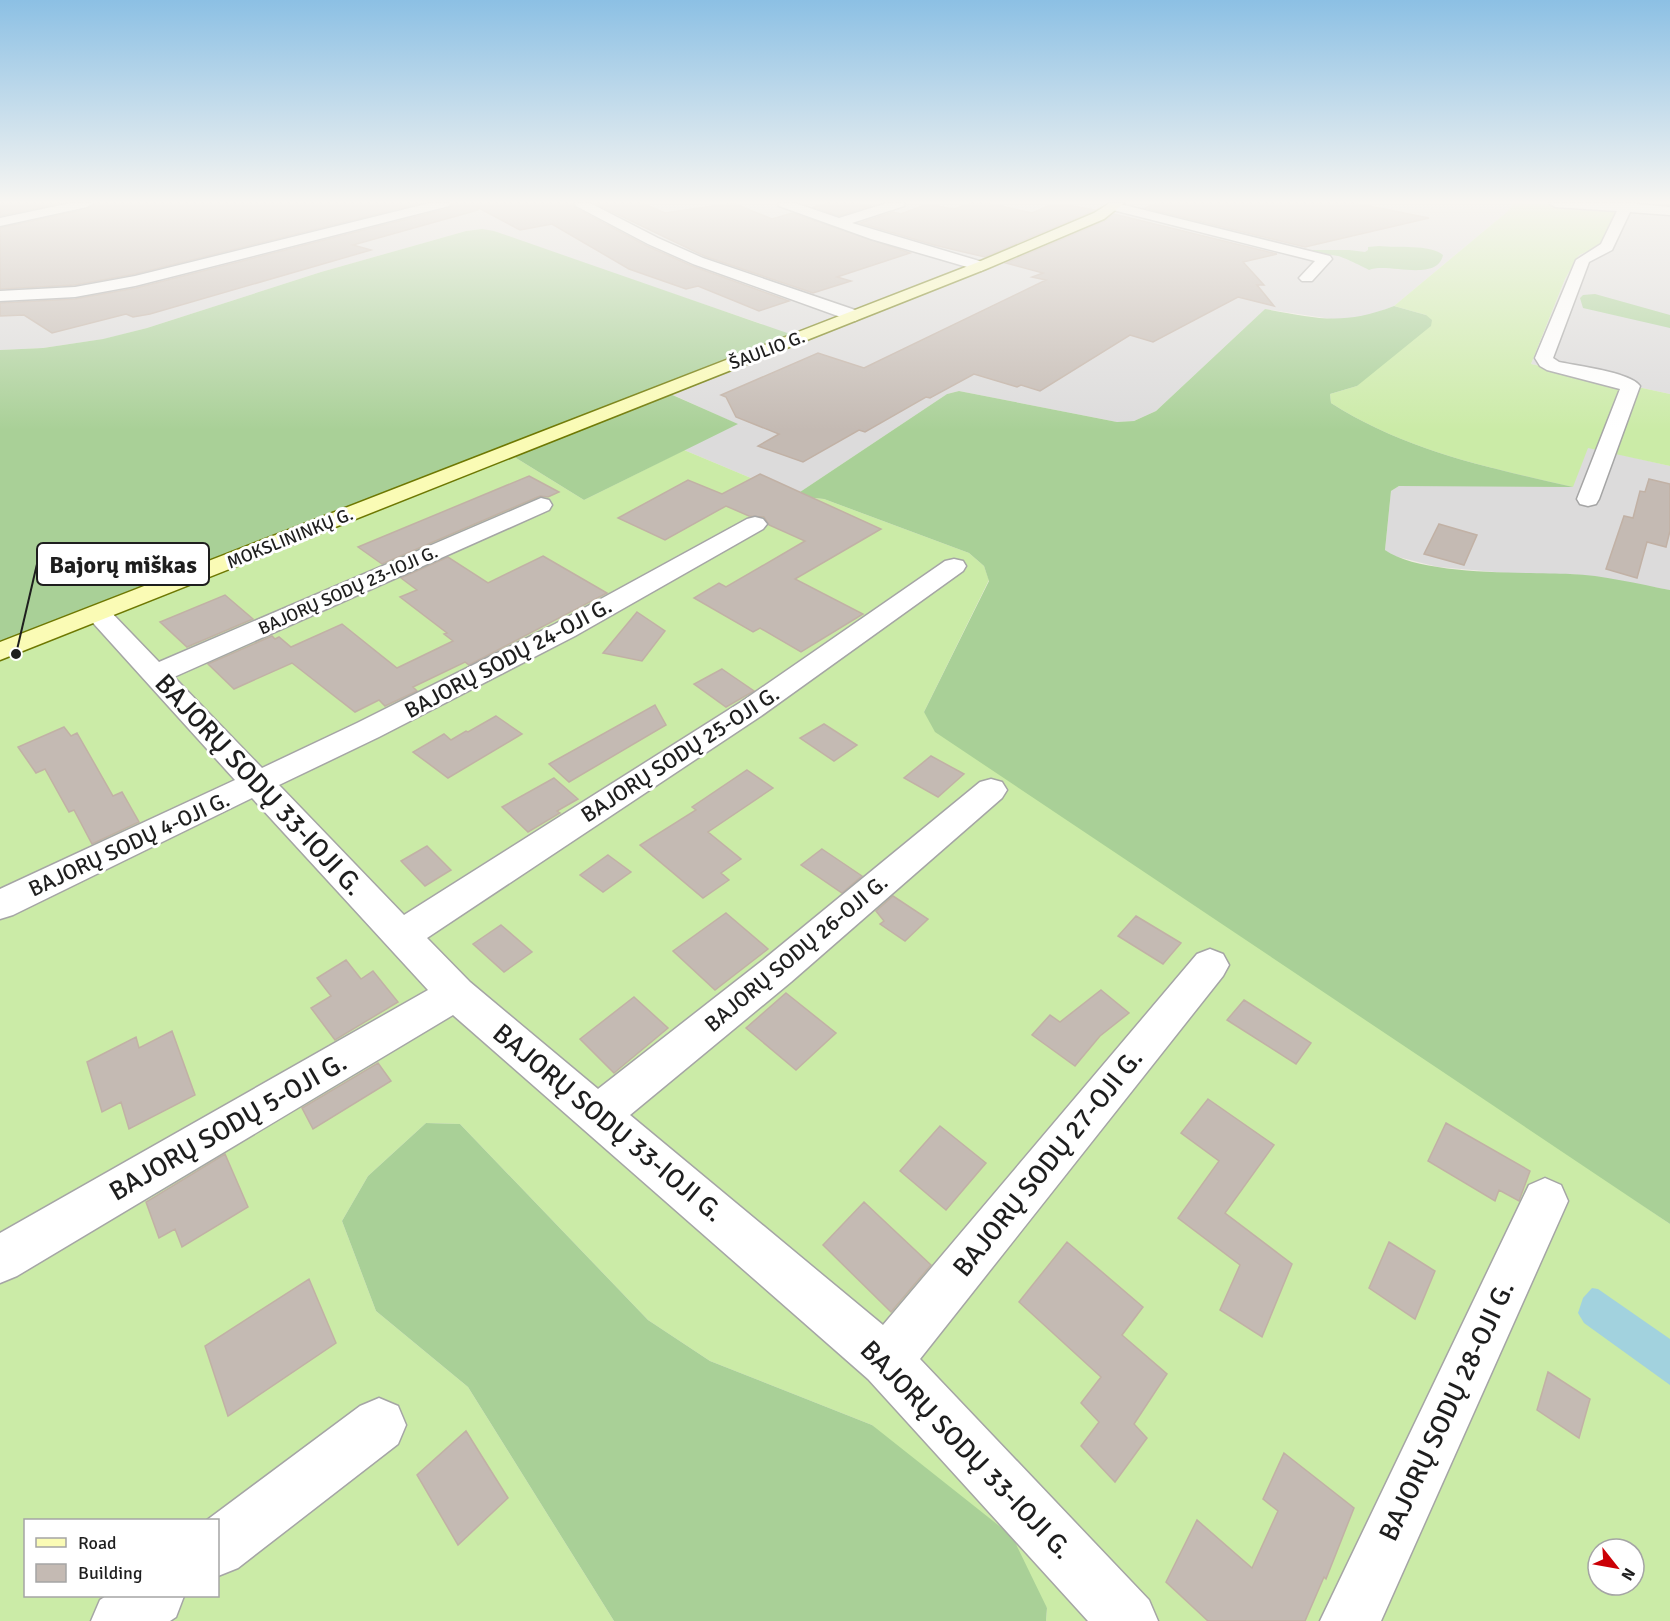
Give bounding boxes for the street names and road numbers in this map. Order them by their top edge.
street label: ŠAULIO G. [726,326,808,374]
street label: MOKSLININKŲ G. [224,503,356,573]
street label: BAJORŲ SODŲ 23-IOJI G. [255,540,441,640]
street label: BAJORŲ SODŲ 24-OJI G. [400,592,616,724]
street label: BAJORŲ SODŲ 33-IOJI G. [148,667,370,903]
street label: BAJORŲ SODŲ 25-OJI G. [576,680,784,828]
street label: BAJORŲ SODŲ 4-OJI G. [24,786,234,902]
street label: BAJORŲ SODŲ 26-OJI G. [699,868,893,1038]
street label: BAJORŲ SODŲ 33-IOJI G. [486,1017,730,1229]
street label: BAJORŲ SODŲ 27-OJI G. [946,1043,1150,1283]
street label: BAJORŲ SODŲ 5-OJI G. [103,1046,353,1208]
street label: BAJORŲ SODŲ 28-OJI G. [1372,1276,1522,1546]
street label: BAJORŲ SODŲ 33-IOJI G. [853,1334,1079,1566]

